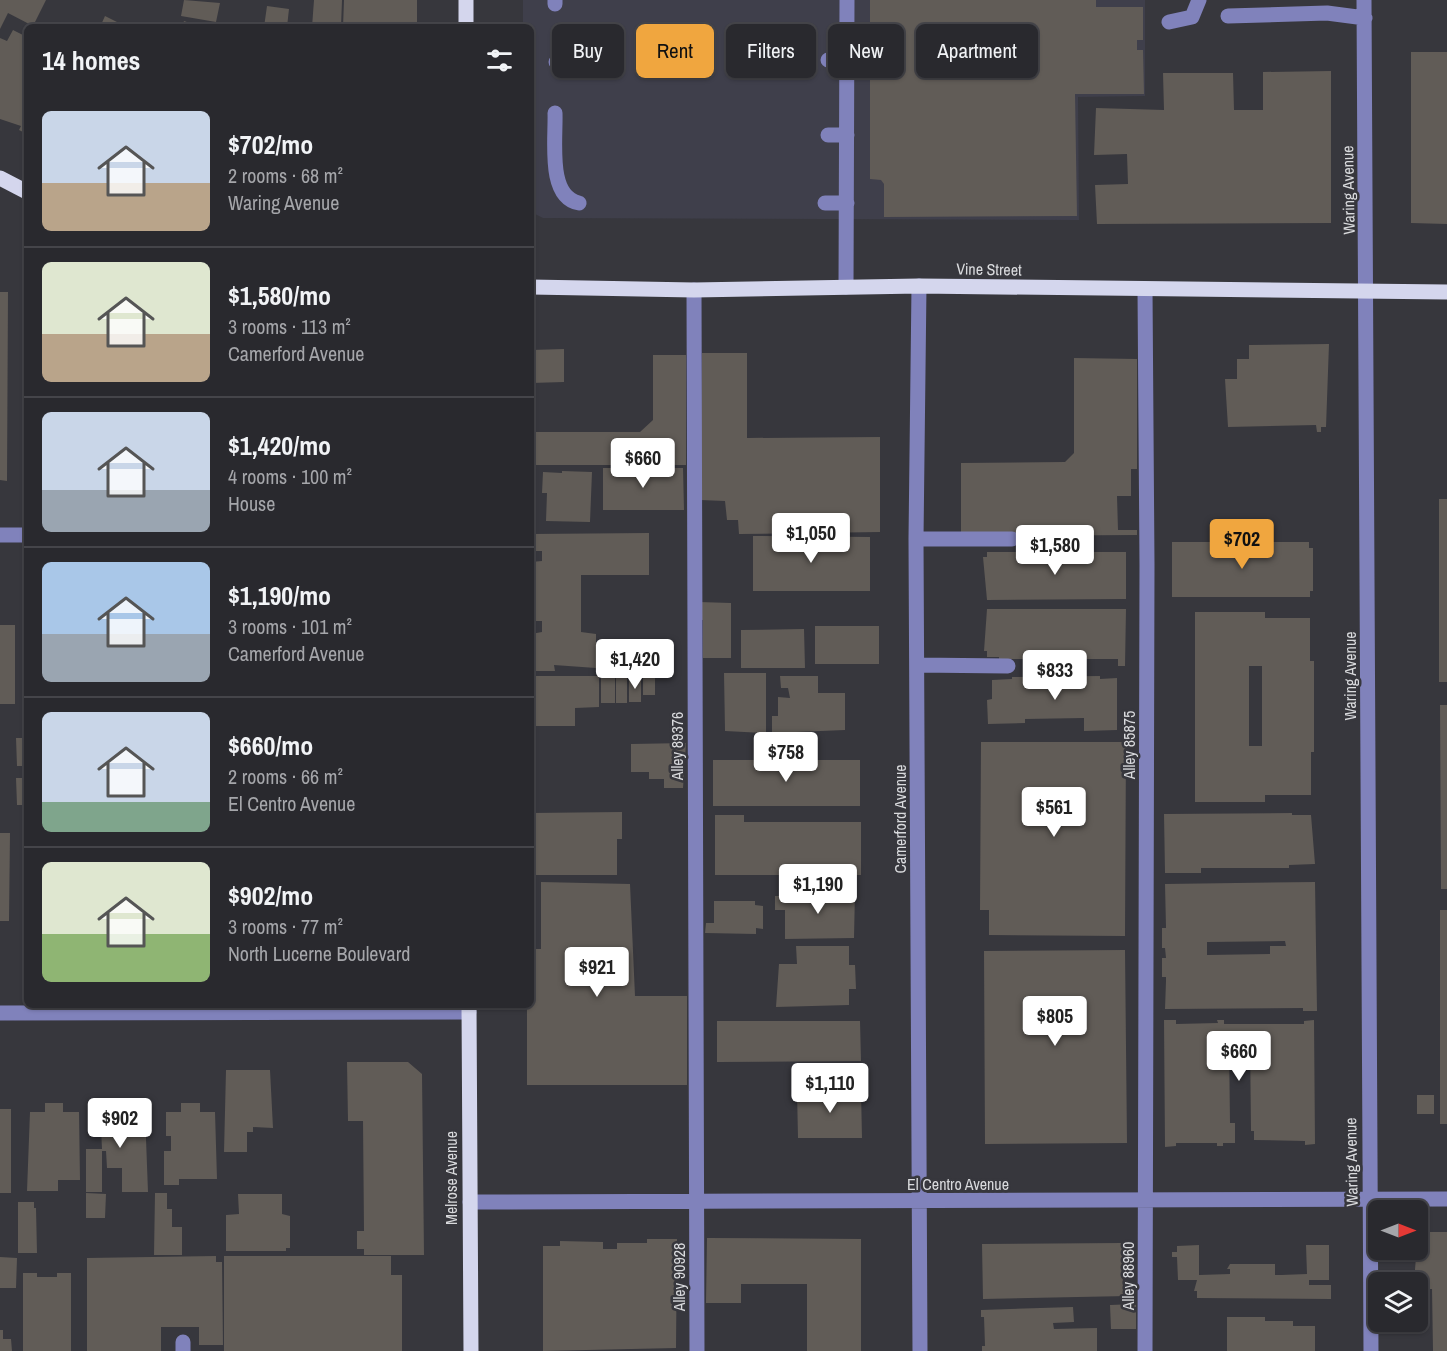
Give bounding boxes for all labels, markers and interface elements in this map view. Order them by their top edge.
chip: Buy [552,24,624,78]
chip: Rent [636,24,714,78]
chip: Filters [726,24,816,78]
chip: New [828,24,904,78]
chip: Apartment [916,24,1038,78]
text: 14 homes [42,43,140,78]
icon: filters [483,44,516,77]
text: $702/mo [228,127,313,162]
icon: home [90,135,162,207]
street label: Waring Avenue [1336,145,1360,235]
text: 2 rooms · 68 m² [228,162,343,189]
text: Waring Avenue [228,189,339,216]
street label: Vine Street [956,257,1022,281]
text: $1,580/mo [228,278,331,313]
icon: home [90,286,162,358]
text: 3 rooms · 113 m² [228,313,351,340]
text: Camerford Avenue [228,340,364,367]
text: $1,420/mo [228,428,331,463]
icon: home [90,436,162,508]
pin: $660 [607,438,679,489]
text: $660 [625,444,661,471]
text: 4 rooms · 100 m² [228,463,352,490]
text: House [228,490,275,517]
pin: $1,050 [762,513,860,564]
text: $1,050 [786,519,836,546]
pin: $702 [1206,519,1278,570]
pin: $1,580 [1006,525,1104,576]
text: $702 [1224,525,1260,552]
text: $1,580 [1030,531,1080,558]
text: $1,190/mo [228,578,331,613]
icon: home [90,586,162,658]
text: 3 rooms · 101 m² [228,613,352,640]
street label: Waring Avenue [1339,631,1361,721]
pin: $1,420 [586,639,684,690]
text: Camerford Avenue [228,640,364,667]
text: $1,420 [610,645,660,672]
pin: $833 [1019,650,1091,701]
text: $833 [1037,656,1073,683]
street label: Alley 85875 [1118,711,1140,780]
street label: Alley 89376 [666,712,688,781]
text: $660/mo [228,728,313,763]
pin: $758 [750,732,822,783]
icon: home [90,736,162,808]
text: $758 [768,738,804,765]
text: 2 rooms · 66 m² [228,763,343,790]
street label: Camerford Avenue [889,764,911,874]
pin: $561 [1018,787,1090,838]
text: El Centro Avenue [228,790,355,817]
text: $561 [1036,793,1072,820]
pin: $1,190 [769,864,867,915]
text: $1,190 [793,870,843,897]
text: $902/mo [228,878,313,913]
icon: home [90,886,162,958]
text: 3 rooms · 77 m² [228,913,343,940]
text: North Lucerne Boulevard [228,940,410,967]
pin: $921 [561,947,633,998]
text: $921 [579,953,615,980]
pin: $805 [1019,996,1091,1047]
text: $805 [1037,1002,1073,1029]
pin: $660 [1203,1031,1275,1082]
text: $660 [1221,1037,1257,1064]
pin: $1,110 [781,1063,879,1114]
text: $1,110 [805,1069,855,1096]
pin: $902 [84,1098,156,1149]
text: $902 [102,1104,138,1131]
street label: Waring Avenue [1339,1117,1363,1207]
street label: Melrose Avenue [440,1131,462,1225]
street label: El Centro Avenue [907,1173,1009,1195]
north arrow [1368,1200,1428,1260]
map controls [1368,1200,1428,1332]
street label: Alley 88960 [1117,1242,1139,1311]
street label: Alley 90928 [668,1243,690,1312]
button: layers [1368,1272,1428,1332]

